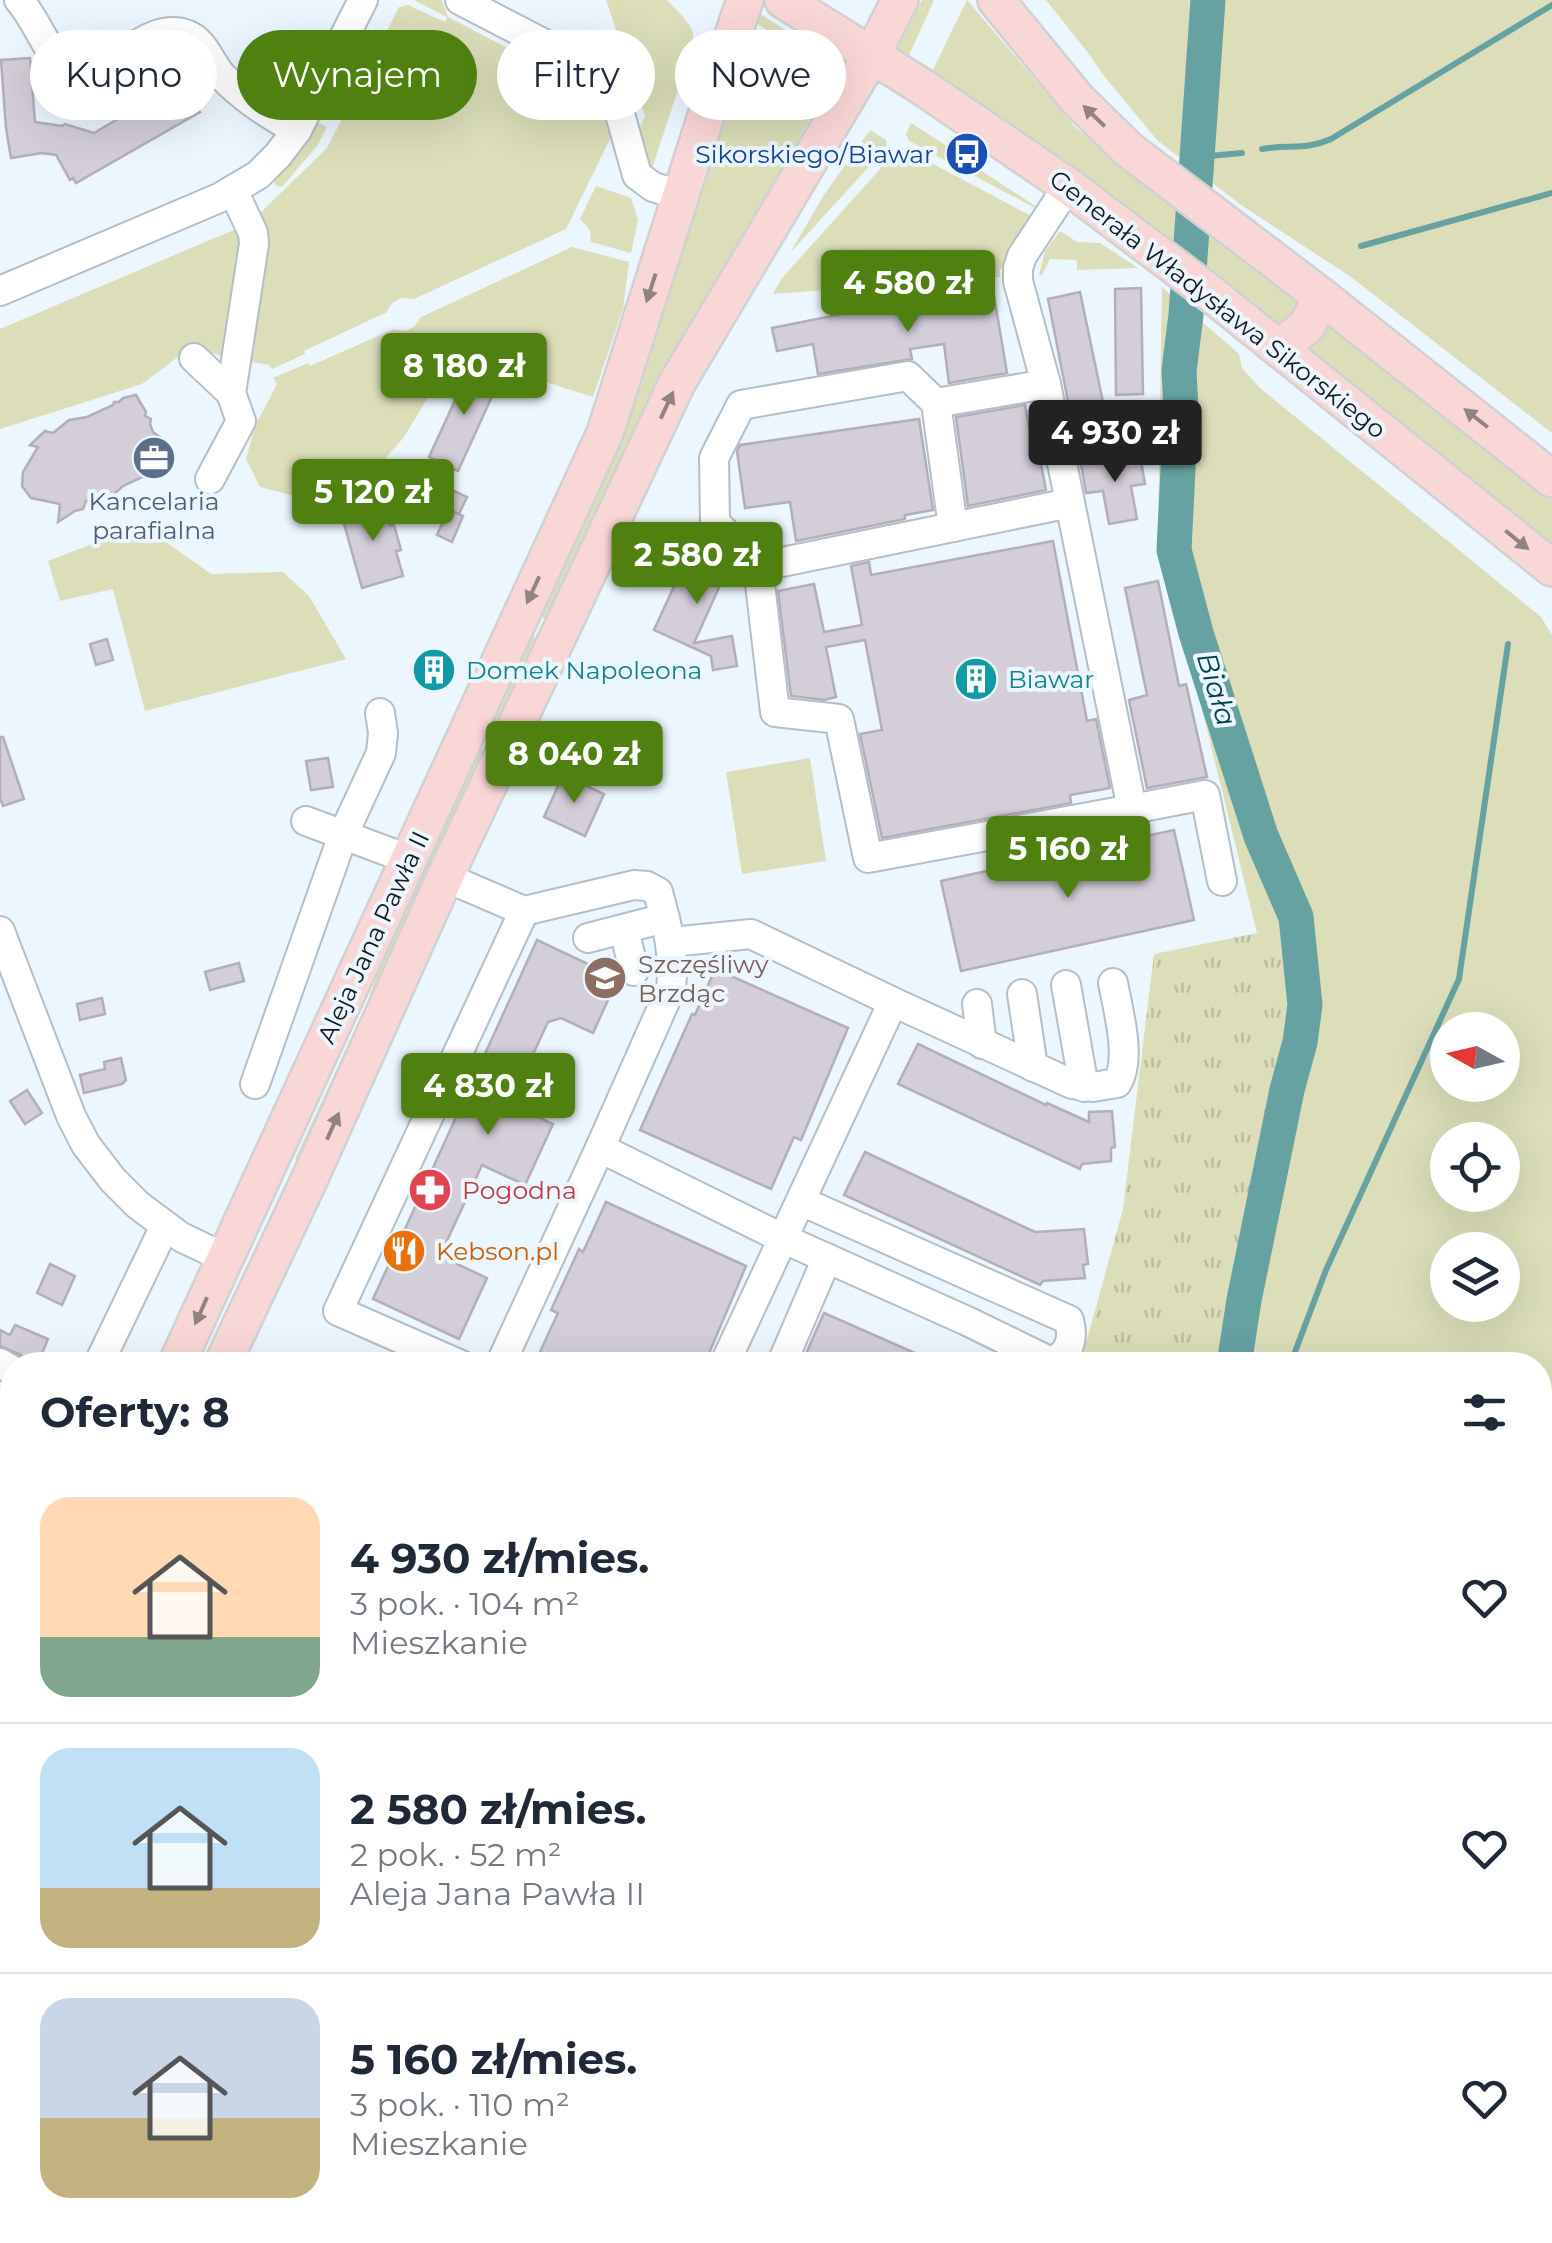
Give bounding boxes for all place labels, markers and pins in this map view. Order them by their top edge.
bus stop icon: Sikorskiego/Biawar [944,131,990,177]
place label: Sikorskiego/Biawar [695,139,934,169]
pin: 4 580 zł [805,250,1011,335]
pin: 8 180 zł [361,333,567,418]
pin: 4 930 zł [1012,400,1218,485]
office icon: Kancelaria parafialna [131,435,177,481]
pin: 5 120 zł [270,459,476,544]
place label: Kancelaria parafialna [89,486,219,545]
pin: 2 580 zł [594,522,800,607]
building icon: Domek Napoleona [411,647,457,693]
place label: Domek Napoleona [466,655,702,685]
building icon: Biawar [953,656,999,702]
place label: Biawar [1008,664,1094,694]
pin: 8 040 zł [471,721,677,806]
pin: 5 160 zł [965,816,1171,901]
place label: Szczęśliwy Brzdąc [638,949,769,1008]
school or university icon: Szczęśliwy Brzdąc [582,955,628,1001]
pin: 4 830 zł [385,1053,591,1138]
pharmacy icon: Pogodna [407,1167,453,1213]
place label: Pogodna [462,1175,577,1205]
restaurant icon: Kebson.pl [381,1228,427,1274]
place label: Kebson.pl [436,1236,559,1266]

